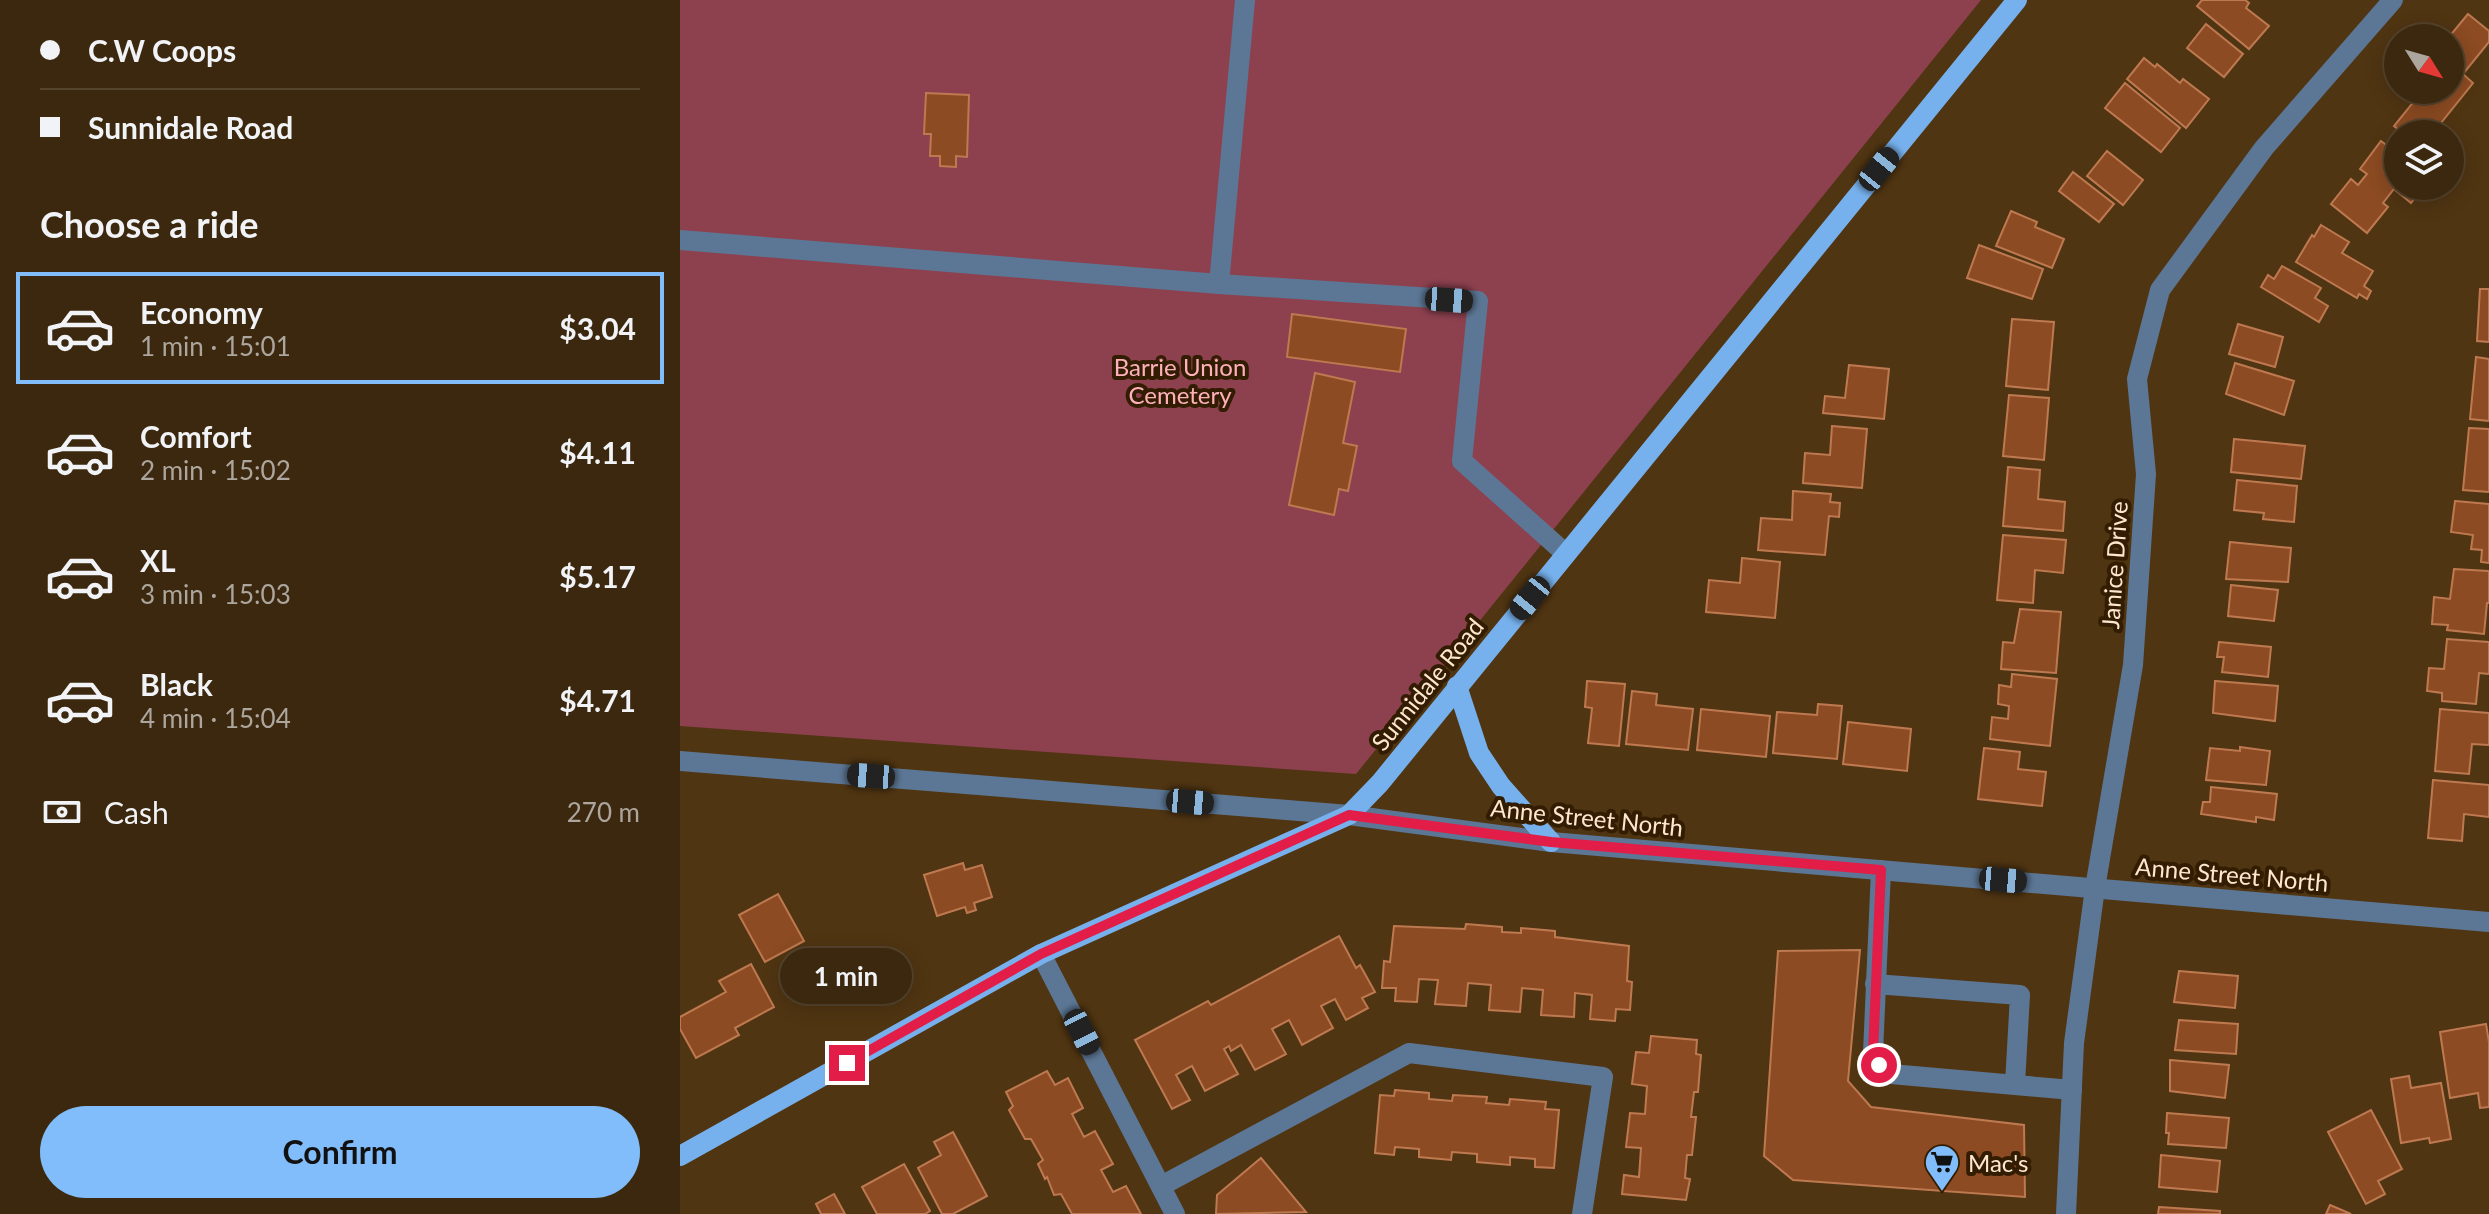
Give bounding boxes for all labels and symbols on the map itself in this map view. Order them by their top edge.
north arrow [2384,24,2464,104]
car [1855,143,1903,195]
car [1424,286,1474,314]
park label: Barrie Union Cemetery [1114,352,1246,409]
street label: Janice Drive [2095,500,2133,630]
car [1506,572,1554,624]
street label: Sunnidale Road [1365,612,1489,756]
car [846,762,896,790]
car [1165,788,1215,816]
street label: Anne Street North [1489,792,1685,842]
street label: Anne Street North [2134,851,2330,897]
car [1978,866,2028,894]
callout: 1 min [781,947,913,1003]
car [1060,1005,1104,1059]
route end [829,1045,865,1081]
route start [1861,1047,1897,1083]
supermarket icon: Mac's [1923,1143,1961,1193]
place label: Mac's [1968,1148,2028,1177]

